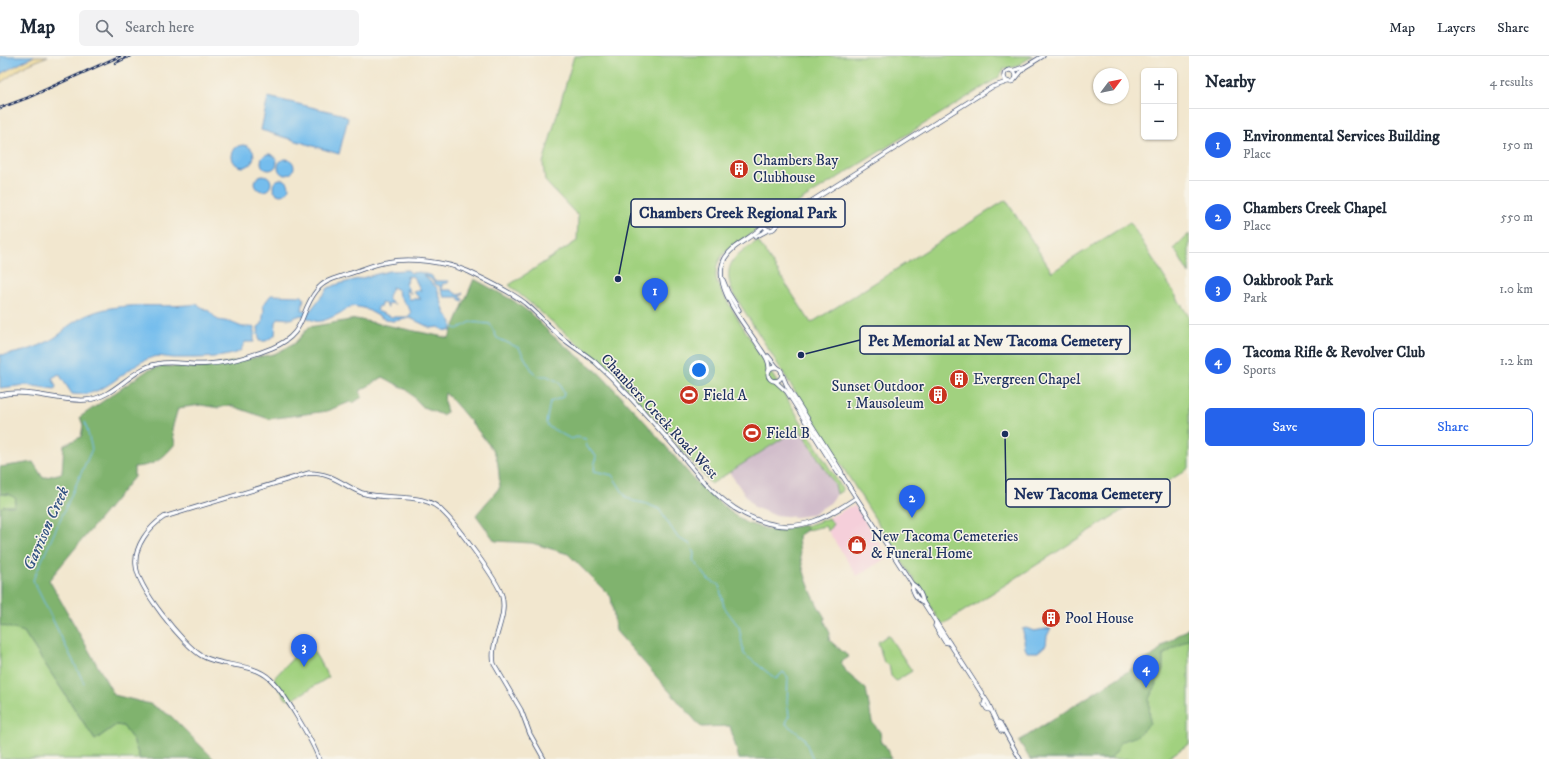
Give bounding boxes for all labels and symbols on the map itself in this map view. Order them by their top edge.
north arrow [1093,68,1129,104]
place label: Chambers Bay Clubhouse [753,151,839,187]
building icon: Chambers Bay Clubhouse [728,158,750,180]
callout: Chambers Creek Regional Park [631,199,845,227]
text: Chambers Creek Regional Park [639,203,838,223]
pin: 1 [642,278,668,311]
callout: Pet Memorial at New Tacoma Cemetery [860,326,1130,354]
text: Pet Memorial at New Tacoma Cemetery [868,331,1122,351]
street label: Chambers Creek Road West [597,350,723,483]
your location [689,360,709,380]
building icon: Evergreen Chapel [948,368,970,390]
place label: Evergreen Chapel [973,370,1081,389]
place label: Sunset Outdoor 1 Mausoleum [832,377,924,413]
sports icon: Field A [678,384,700,406]
building icon: Sunset Outdoor 1 Mausoleum [927,384,949,406]
place label: Field A [703,386,747,405]
sports icon: Field B [741,422,763,444]
place label: Field B [766,424,810,443]
callout: New Tacoma Cemetery [1006,479,1170,507]
water label: Garrison Creek [19,483,73,573]
text: New Tacoma Cemetery [1014,484,1163,504]
pin: 2 [899,485,925,518]
place label: New Tacoma Cemeteries & Funeral Home [871,527,1018,563]
shop icon: New Tacoma Cemeteries & Funeral Home [846,534,868,556]
building icon: Pool House [1040,607,1062,629]
place label: Pool House [1065,609,1134,628]
pin: 3 [291,634,317,667]
pin: 4 [1133,655,1159,688]

